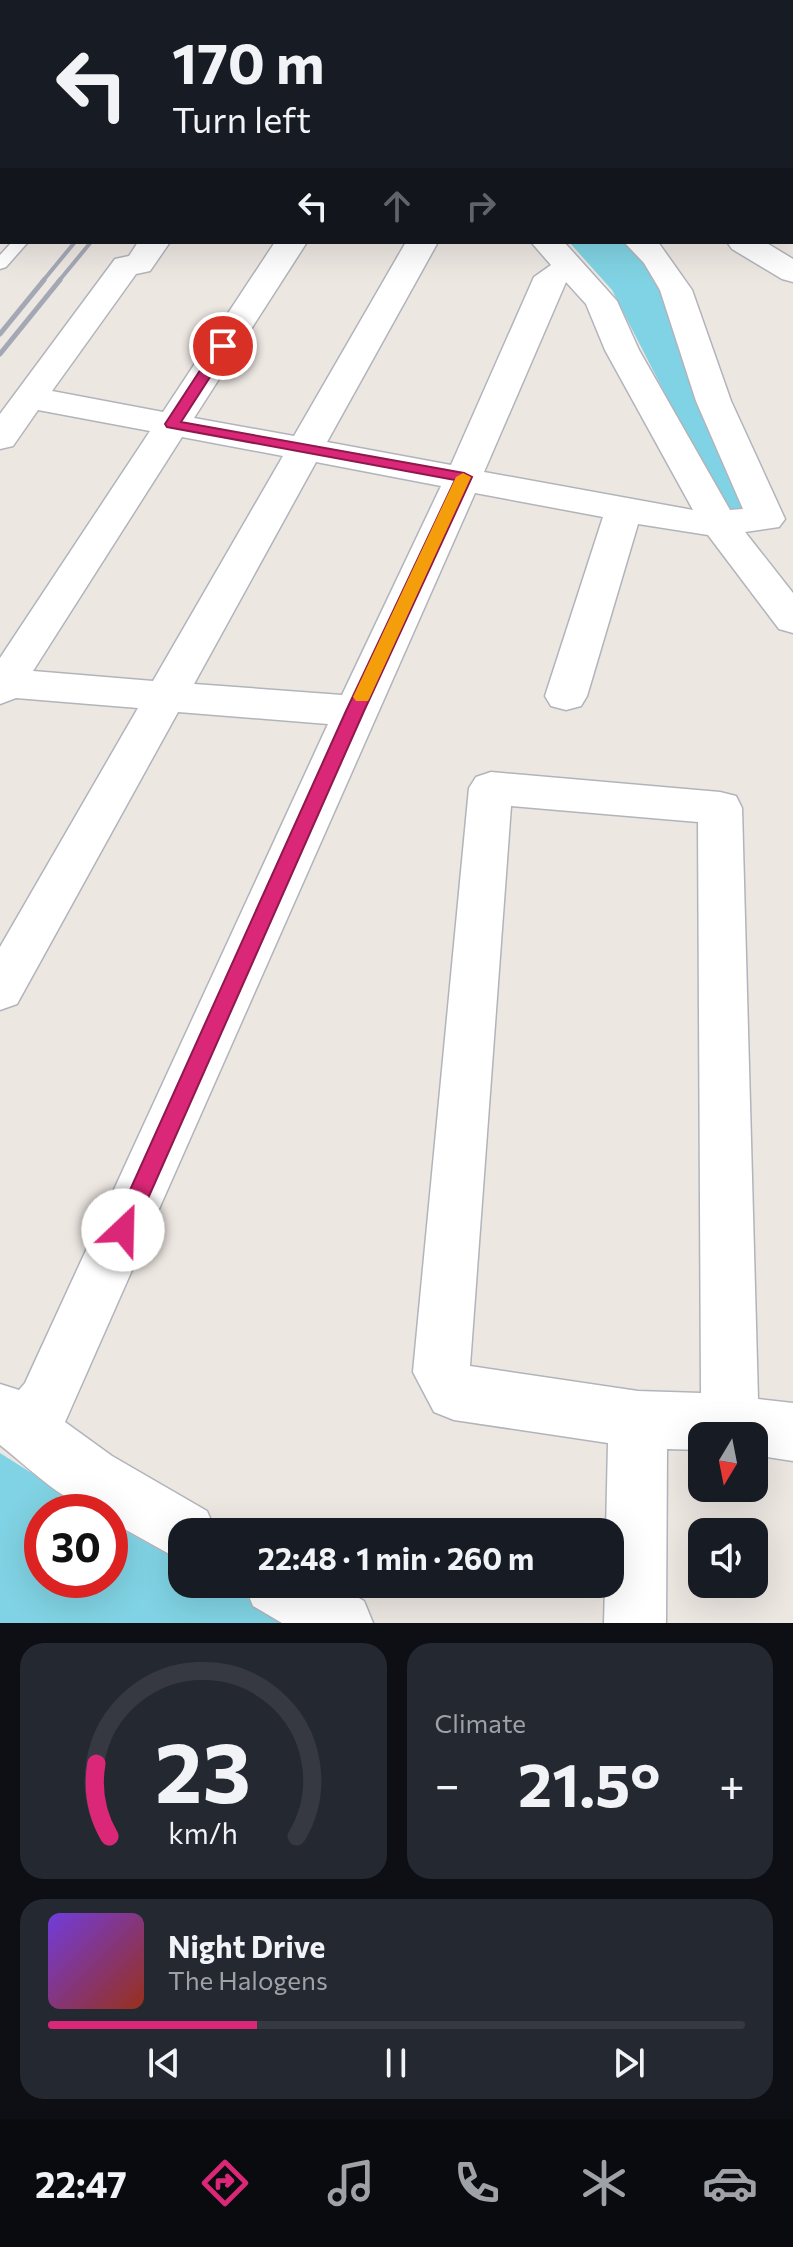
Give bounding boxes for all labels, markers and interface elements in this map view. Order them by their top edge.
text: 170 m [172,27,325,96]
icon: left [40,32,144,136]
text: Turn left [172,96,311,140]
icon: left [291,184,335,228]
icon: ahead [375,184,419,228]
icon: right [459,184,503,228]
pin [189,312,257,380]
icon: arrive [201,324,245,368]
position arrow [81,1188,165,1272]
north arrow [688,1422,768,1502]
map controls [688,1422,768,1598]
speed limit sign: 30 [24,1494,128,1598]
button: sound [688,1518,768,1598]
text: 22:48 · 1 min · 260 m [258,1539,534,1576]
text: Climate [435,1707,526,1738]
text: 23 [155,1718,251,1820]
text: 21.5° [518,1746,661,1819]
text: − [435,1756,460,1810]
text: + [719,1756,745,1810]
text: km/h [168,1815,238,1850]
text: Night Drive [168,1927,325,1964]
text: The Halogens [168,1964,328,1995]
icon: previous [142,2041,186,2085]
icon: pause [374,2041,418,2085]
icon: next [607,2041,651,2085]
icon: directions [197,2155,253,2211]
icon: music [323,2155,379,2211]
icon: phone [449,2155,505,2211]
icon: climate [576,2155,632,2211]
icon: car [702,2155,758,2211]
text: 22:47 [35,2161,127,2205]

